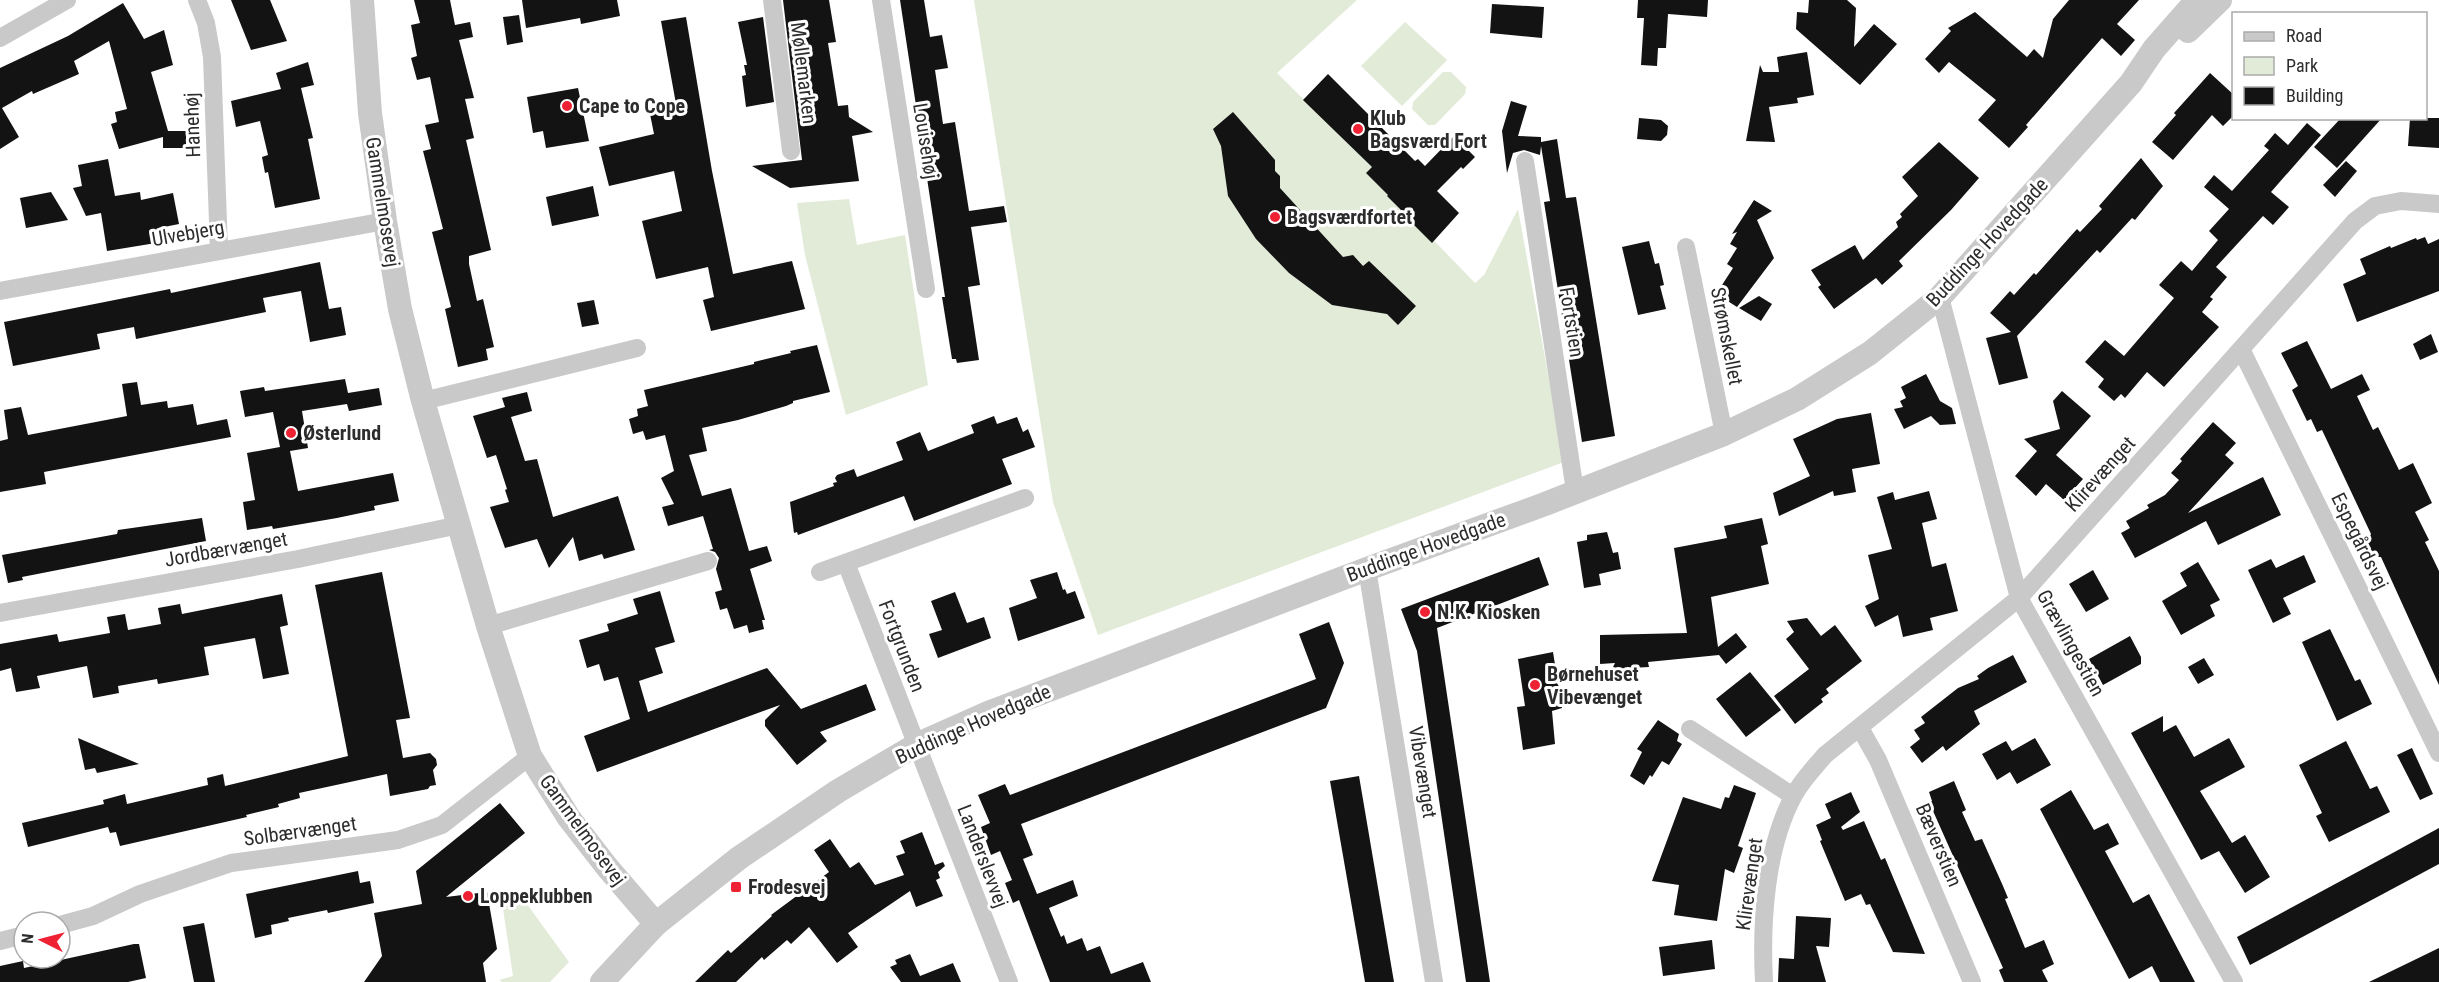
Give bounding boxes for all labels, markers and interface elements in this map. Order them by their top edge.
legend [2232,12,2427,120]
street label: Møllemarken [786,21,822,125]
text: Road [2286,25,2322,46]
text: Park [2286,55,2318,76]
text: Building [2286,85,2343,106]
street label: Hanehøj [179,92,205,158]
place label: Cape to Cope [579,94,685,118]
marker: Cape to Cope [560,99,574,113]
street label: Louisehøj [908,101,944,181]
place label: Klub Bagsværd Fort [1370,106,1487,153]
marker: Klub Bagsværd Fort [1351,122,1365,136]
street label: Gammelmosevej [361,135,405,269]
street label: Buddinge Hovedgade [1921,173,2053,311]
place label: Bagsværdfortet [1287,205,1412,229]
marker: Bagsværdfortet [1268,210,1282,224]
street label: Ulvebjerg [150,215,226,251]
street label: Fortstien [1555,285,1589,359]
street label: Strømskellet [1706,285,1748,387]
place label: Østerlund [303,421,381,445]
marker: Østerlund [284,426,298,440]
street label: Klirevænget [2060,431,2140,517]
street label: Espegårdsvej [2326,489,2394,593]
street label: Buddinge Hovedgade [1343,507,1509,587]
street label: Jordbærvænget [163,526,289,572]
street label: Grævlingestien [2032,586,2110,700]
street label: Fortgrunden [874,597,930,695]
place label: N.K. Kiosken [1437,600,1540,624]
marker: N.K. Kiosken [1418,605,1432,619]
place label: Børnehuset Vibevænget [1547,662,1642,709]
marker: Børnehuset Vibevænget [1528,678,1542,692]
street label: Buddinge Hovedgade [892,679,1054,769]
street label: Vibevænget [1404,724,1442,820]
street label: Gammelmosevej [535,770,631,890]
street label: Bæverstien [1911,800,1967,890]
street label: Landerslevvej [952,801,1014,911]
street label: Solbærvænget [242,811,358,851]
street label: Klirevænget [1731,836,1767,932]
place label: Frodesvej [748,875,825,899]
marker: Frodesvej [729,880,743,894]
place label: Loppeklubben [480,884,593,908]
marker: Loppeklubben [461,889,475,903]
north arrow [12,910,72,970]
text: N [18,933,38,944]

